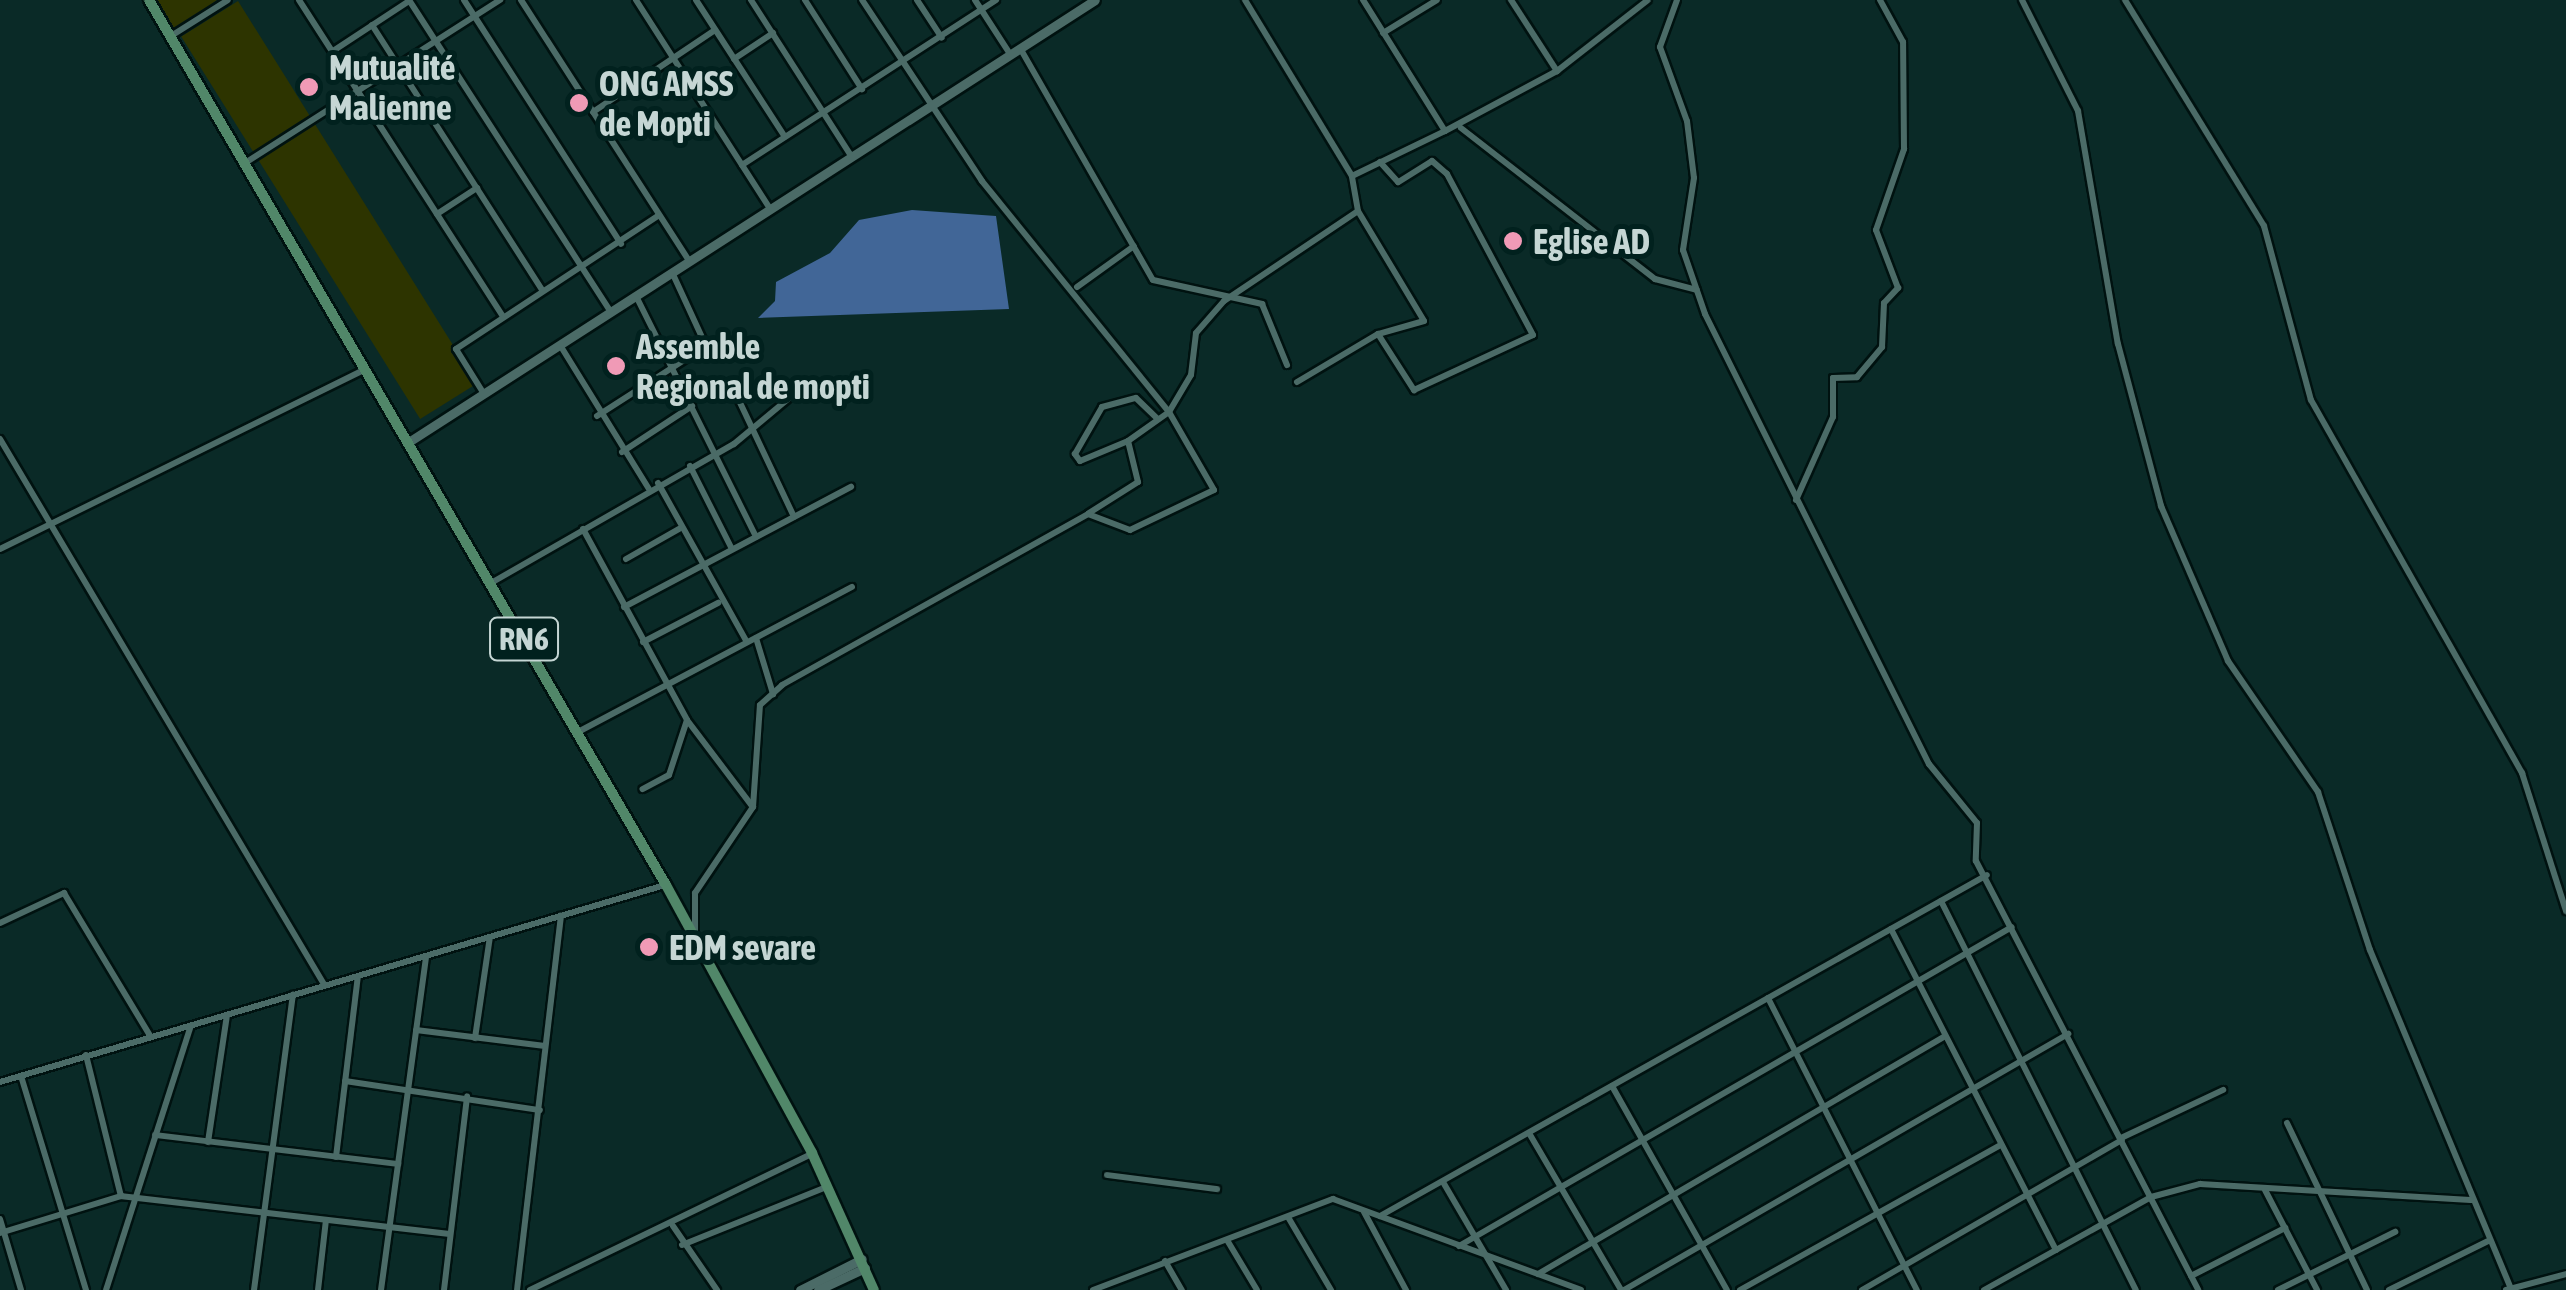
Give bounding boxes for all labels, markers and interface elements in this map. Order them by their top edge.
place label: Mutualité Malienne [329,46,456,128]
place label: ONG AMSS de Mopti [599,62,733,144]
marker: Mutualité Malienne [298,76,320,98]
marker: ONG AMSS de Mopti [568,92,590,114]
place label: Eglise AD [1533,220,1650,262]
marker: Eglise AD [1502,230,1524,252]
place label: Assemble Regional de mopti [636,325,870,407]
marker: Assemble Regional de mopti [605,355,627,377]
road number: RN6 [489,612,559,666]
place label: EDM sevare [669,926,816,968]
marker: EDM sevare [638,936,660,958]

